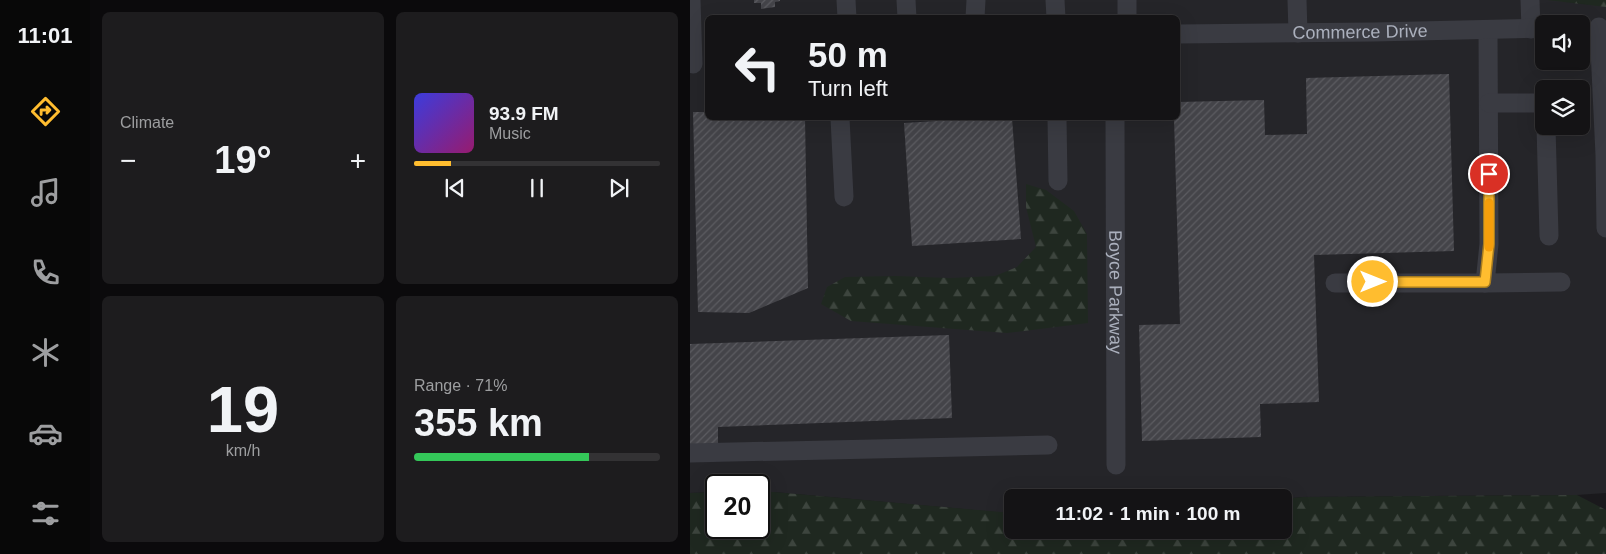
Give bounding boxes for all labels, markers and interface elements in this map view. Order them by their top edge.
map controls [1535,15,1590,135]
button: sound [1535,15,1590,70]
street label: Commerce Drive [1292,21,1428,43]
text: 11:01 [17,23,73,48]
icon: left [725,35,790,100]
text: 50 m [808,35,888,74]
text: Turn left [808,76,888,101]
button: layers [1535,80,1590,135]
icon: directions [28,94,63,129]
text: 93.9 FM [489,103,559,124]
text: Climate [120,114,174,131]
text: Music [489,125,531,142]
text: 19° [214,139,272,181]
text: − [120,145,136,176]
text: + [350,145,366,176]
pin [1468,153,1510,195]
icon: arrive [1475,160,1503,188]
icon: previous [441,174,469,202]
icon: pause [523,174,551,202]
icon: next [605,174,633,202]
icon: music [28,175,63,210]
street label: Boyce Parkway [1105,230,1126,354]
icon: phone [28,255,63,290]
position arrow [1346,255,1398,307]
icon: climate [28,335,63,370]
text: 19 [207,373,279,446]
text: Range · 71% [414,377,507,394]
text: 355 km [414,402,543,444]
icon: car [28,416,63,451]
text: km/h [226,442,260,459]
speed limit sign: 20 [705,474,770,539]
icon: filters [28,496,63,531]
text: 11:02 · 1 min · 100 m [1056,503,1240,524]

